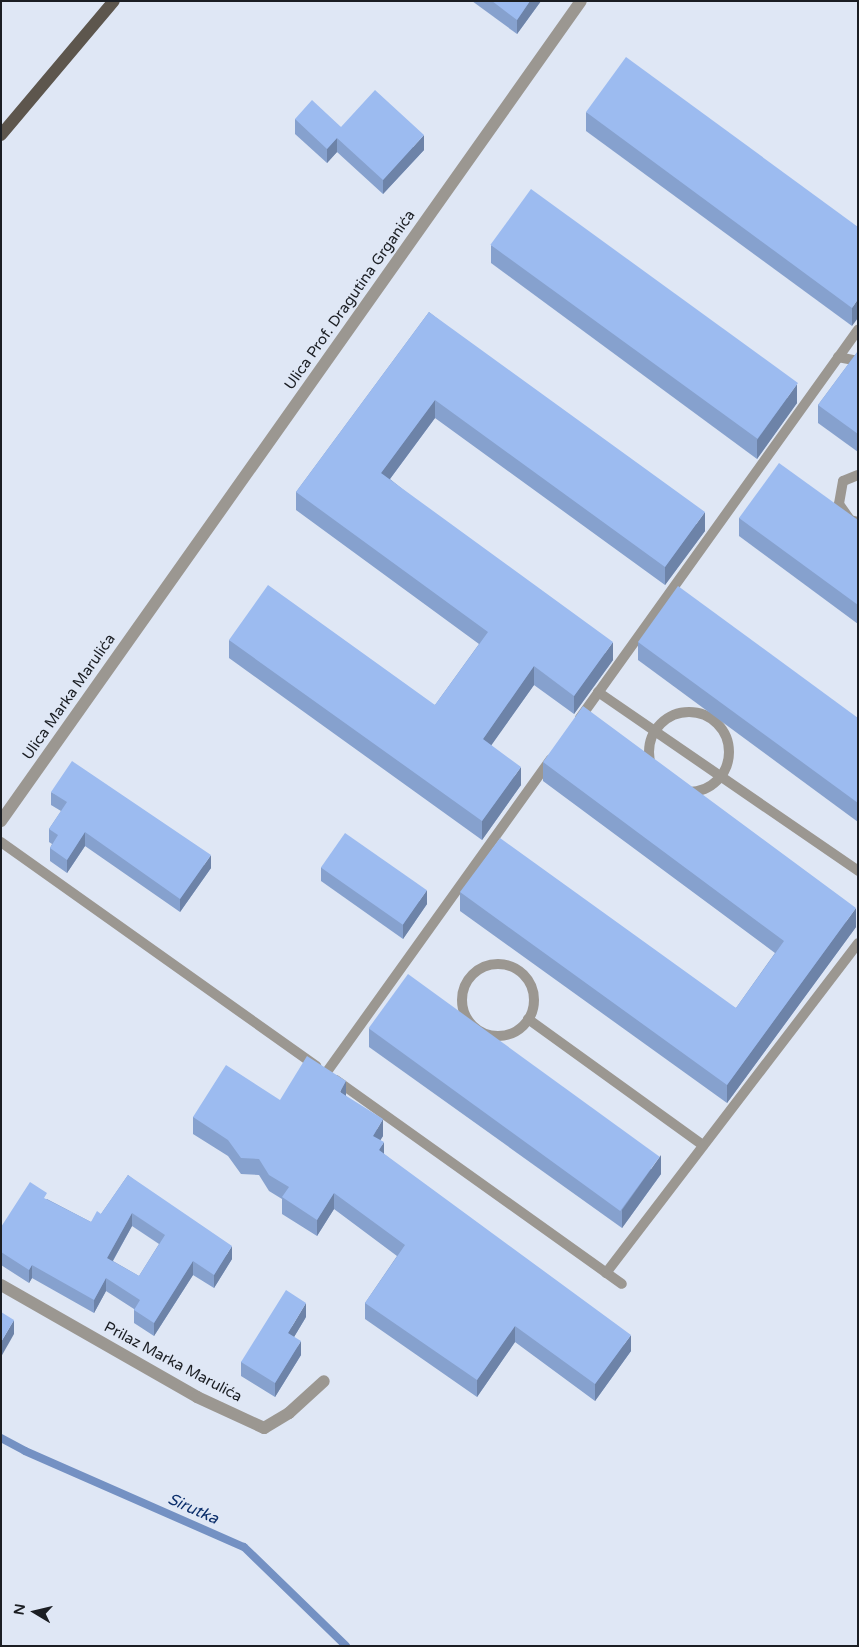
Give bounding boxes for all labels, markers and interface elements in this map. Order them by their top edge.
street label: Ulica Prof. Dragutina Grganića [281,207,419,393]
street label: Ulica Marka Marulića [19,631,119,763]
street label: Prilaz Marka Marulića [101,1318,245,1406]
water label: Sirutka [165,1489,221,1529]
north arrow [10,1587,60,1637]
text: N [10,1603,29,1616]

